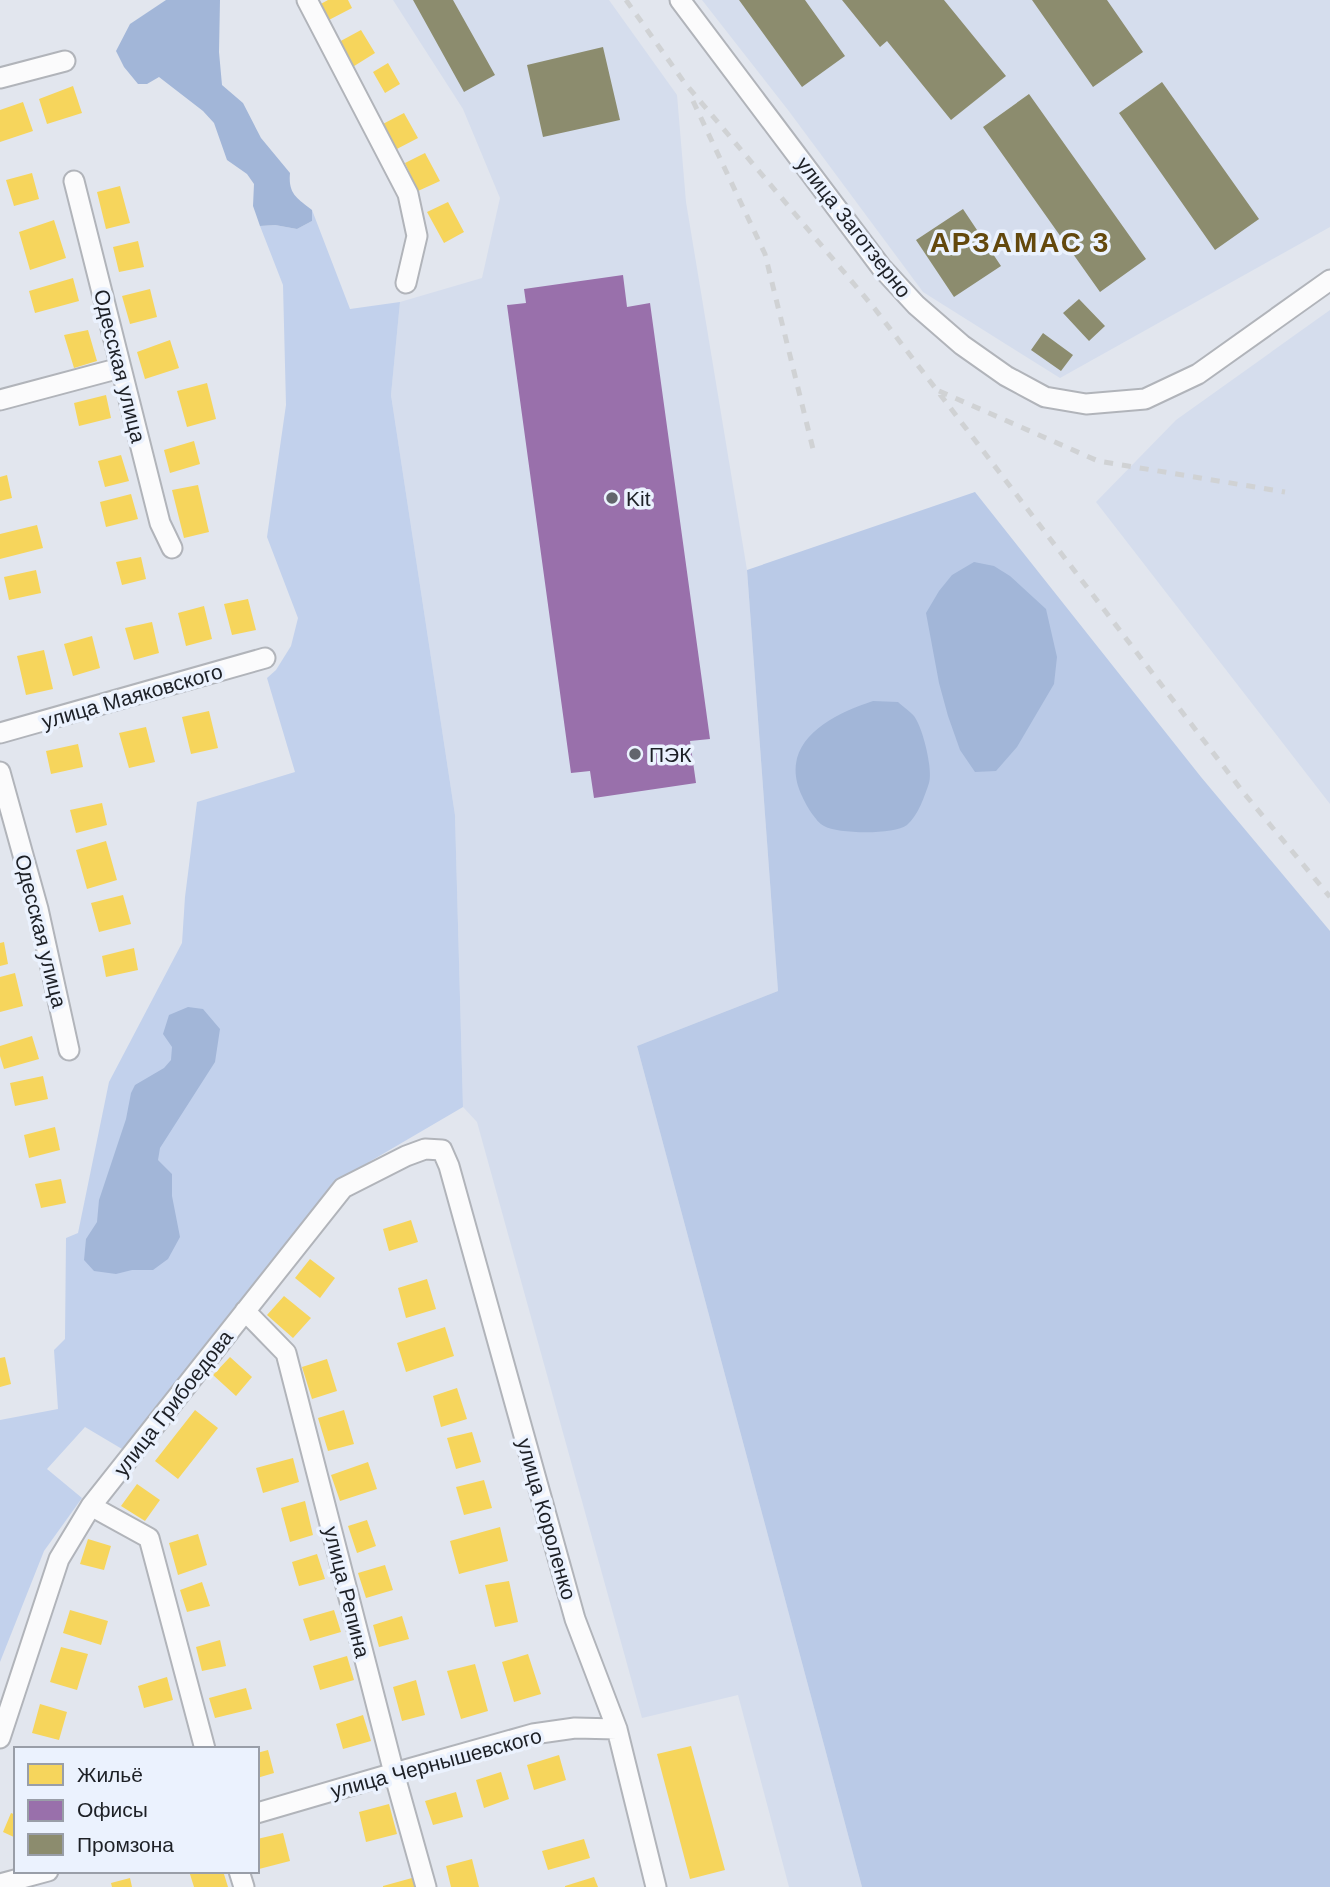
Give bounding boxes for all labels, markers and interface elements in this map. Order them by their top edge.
street label: улица Заготзерно [792,152,916,302]
district label: АРЗАМАС 3 [930,227,1110,258]
street label: Одесская улица [90,287,150,445]
place label: Kit [626,487,651,510]
marker: Kit [604,490,620,506]
street label: улица Маяковского [39,659,225,733]
place label: ПЭК [649,743,692,766]
marker: ПЭК [627,746,643,762]
street label: Одесская улица [11,852,71,1010]
street label: улица Грибоедова [109,1325,237,1480]
street label: улица Короленко [513,1436,581,1602]
street label: улица Репина [320,1524,375,1660]
street label: улица Чернышевского [328,1724,544,1802]
legend [14,1747,259,1873]
text: Жильё [77,1763,143,1786]
text: Офисы [77,1798,148,1821]
text: Промзона [77,1833,174,1856]

